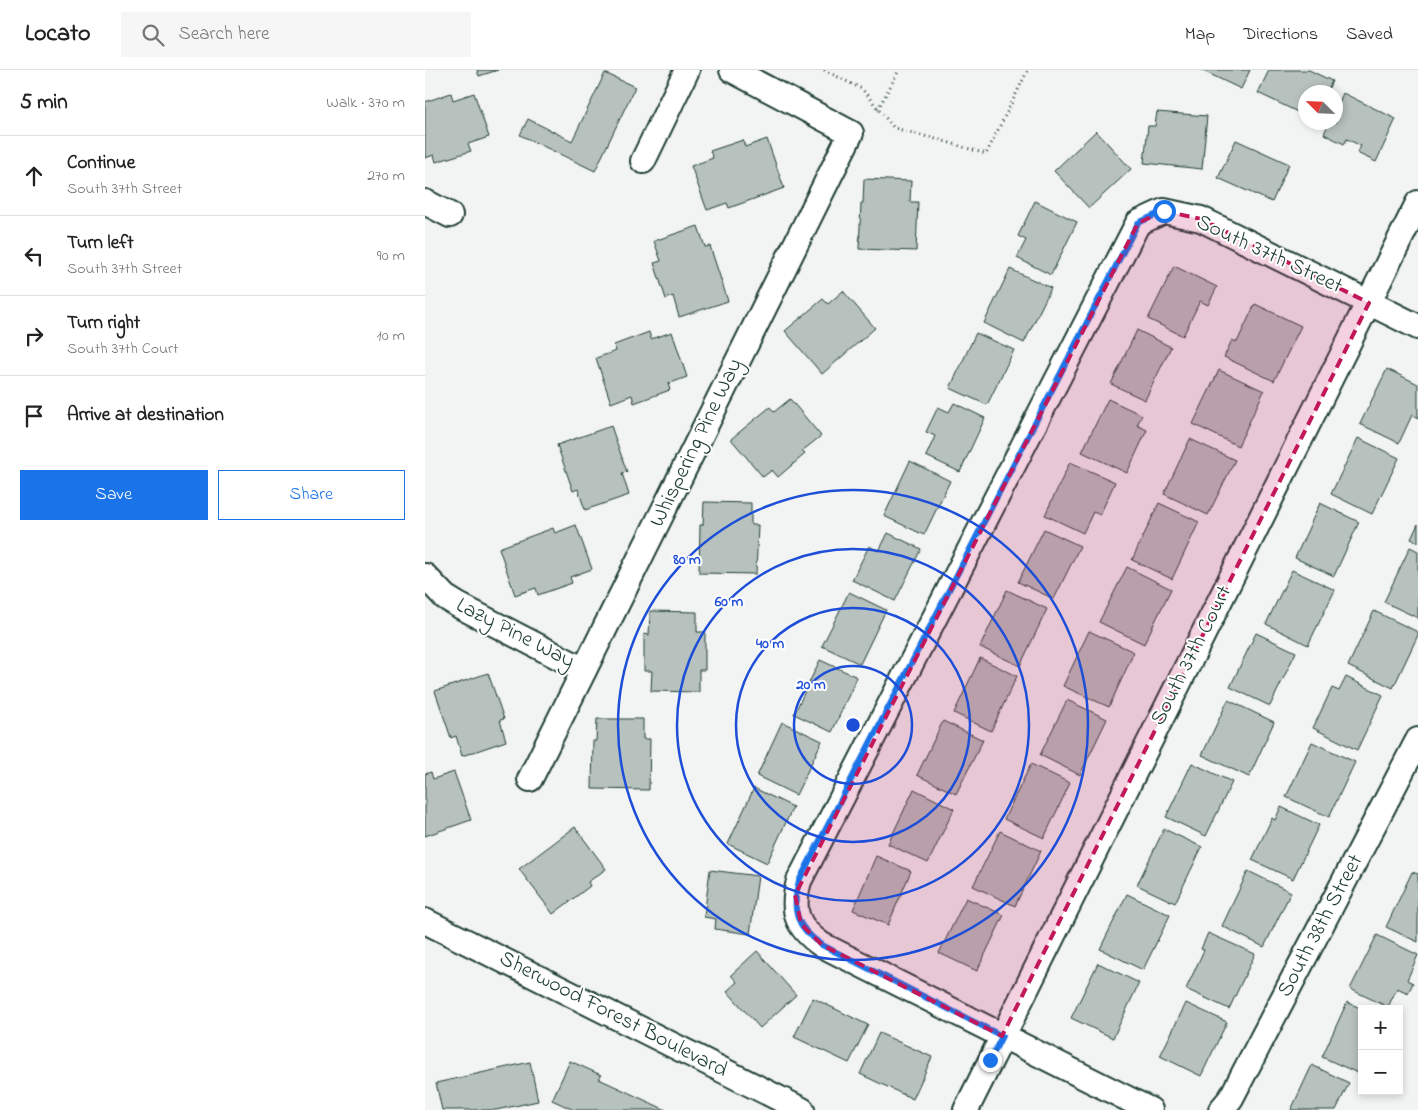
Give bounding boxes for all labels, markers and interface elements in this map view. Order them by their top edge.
search box [121,12,471,57]
text: Locato [25,17,91,52]
icon: search [139,21,167,49]
text: Search here [179,21,270,48]
text: Map [1185,22,1215,48]
text: Directions [1243,22,1318,48]
text: Saved [1346,22,1393,48]
north arrow [1298,85,1343,130]
text: 5 min [20,88,68,118]
text: Walk · 370 m [326,91,405,115]
text: Continue [67,150,135,177]
icon: ahead [20,162,48,190]
text: 270 m [367,164,405,188]
text: South 37th Street [67,177,182,201]
route start [1153,200,1176,223]
street label: South 37th Street [1190,207,1348,303]
text: Turn left [67,230,134,257]
icon: left [20,242,48,270]
text: 90 m [377,244,405,268]
text: South 37th Street [67,257,182,281]
text: Turn right [67,310,140,337]
icon: right [20,322,48,350]
text: 10 m [377,324,405,348]
text: South 37th Court [67,337,178,361]
street label: Whispering Pine Way [642,353,753,533]
icon: arrive [20,402,48,430]
text: Arrive at destination [67,402,224,429]
button: Save [20,470,208,520]
button: Share [218,470,405,520]
text: 80 m [672,549,701,571]
street label: South 37th Court [1143,580,1241,732]
street label: Lazy Pine Way [449,590,580,679]
text: 60 m [714,591,744,613]
text: 40 m [755,633,784,655]
text: 20 m [795,674,826,696]
centre of rings [844,716,862,734]
street label: South 38th Street [1270,848,1372,1003]
street label: Sherwood Forest Boulevard [493,943,733,1087]
map controls [1358,1005,1403,1095]
button: + [1358,1005,1403,1050]
route end [979,1049,1002,1072]
button: − [1358,1050,1403,1095]

